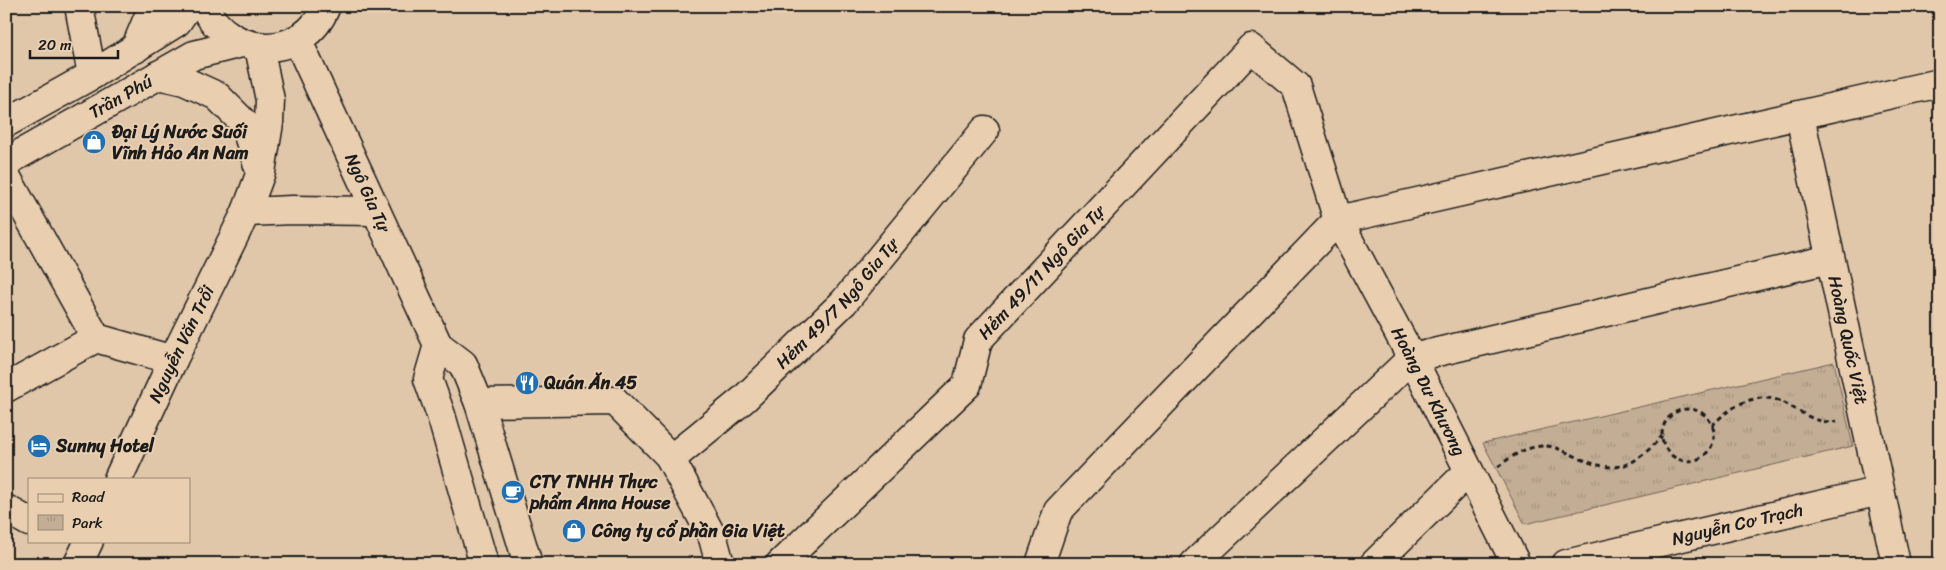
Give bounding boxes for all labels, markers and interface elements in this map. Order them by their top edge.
scale bar [30,28,118,60]
text: 20 m [38,32,72,58]
street label: Trần Phú [83,66,159,128]
place label: Đại Lý Nước Suối Vĩnh Hảo An Nam [111,116,249,169]
shop icon: Đại Lý Nước Suối Vĩnh Hảo An Nam [81,129,107,155]
street label: Ngô Gia Tự [336,148,401,239]
street label: Hẻm 49/11 Ngô Gia Tự [970,196,1114,347]
street label: Hẻm 49/7 Ngô Gia Tự [767,229,908,377]
street label: Hoàng Quốc Việt [1819,272,1877,408]
street label: Nguyễn Văn Trỗi [139,279,224,408]
street label: Hoàng Dư Khương [1382,321,1475,462]
place label: Quán Ăn 45 [544,367,637,399]
restaurant icon: Quán Ăn 45 [514,370,540,396]
place label: Sunny Hotel [55,430,155,462]
hotel icon: Sunny Hotel [26,433,52,459]
place label: CTY TNHH Thực phẩm Anna House [529,466,671,519]
legend [28,478,190,542]
cafe icon: CTY TNHH Thực phẩm Anna House [500,479,526,505]
text: Road [72,484,105,510]
street label: Nguyễn Cơ Trạch [1669,493,1806,555]
text: Park [72,510,103,536]
place label: Công ty cổ phần Gia Việt [591,515,785,547]
shop icon: Công ty cổ phần Gia Việt [561,518,587,544]

